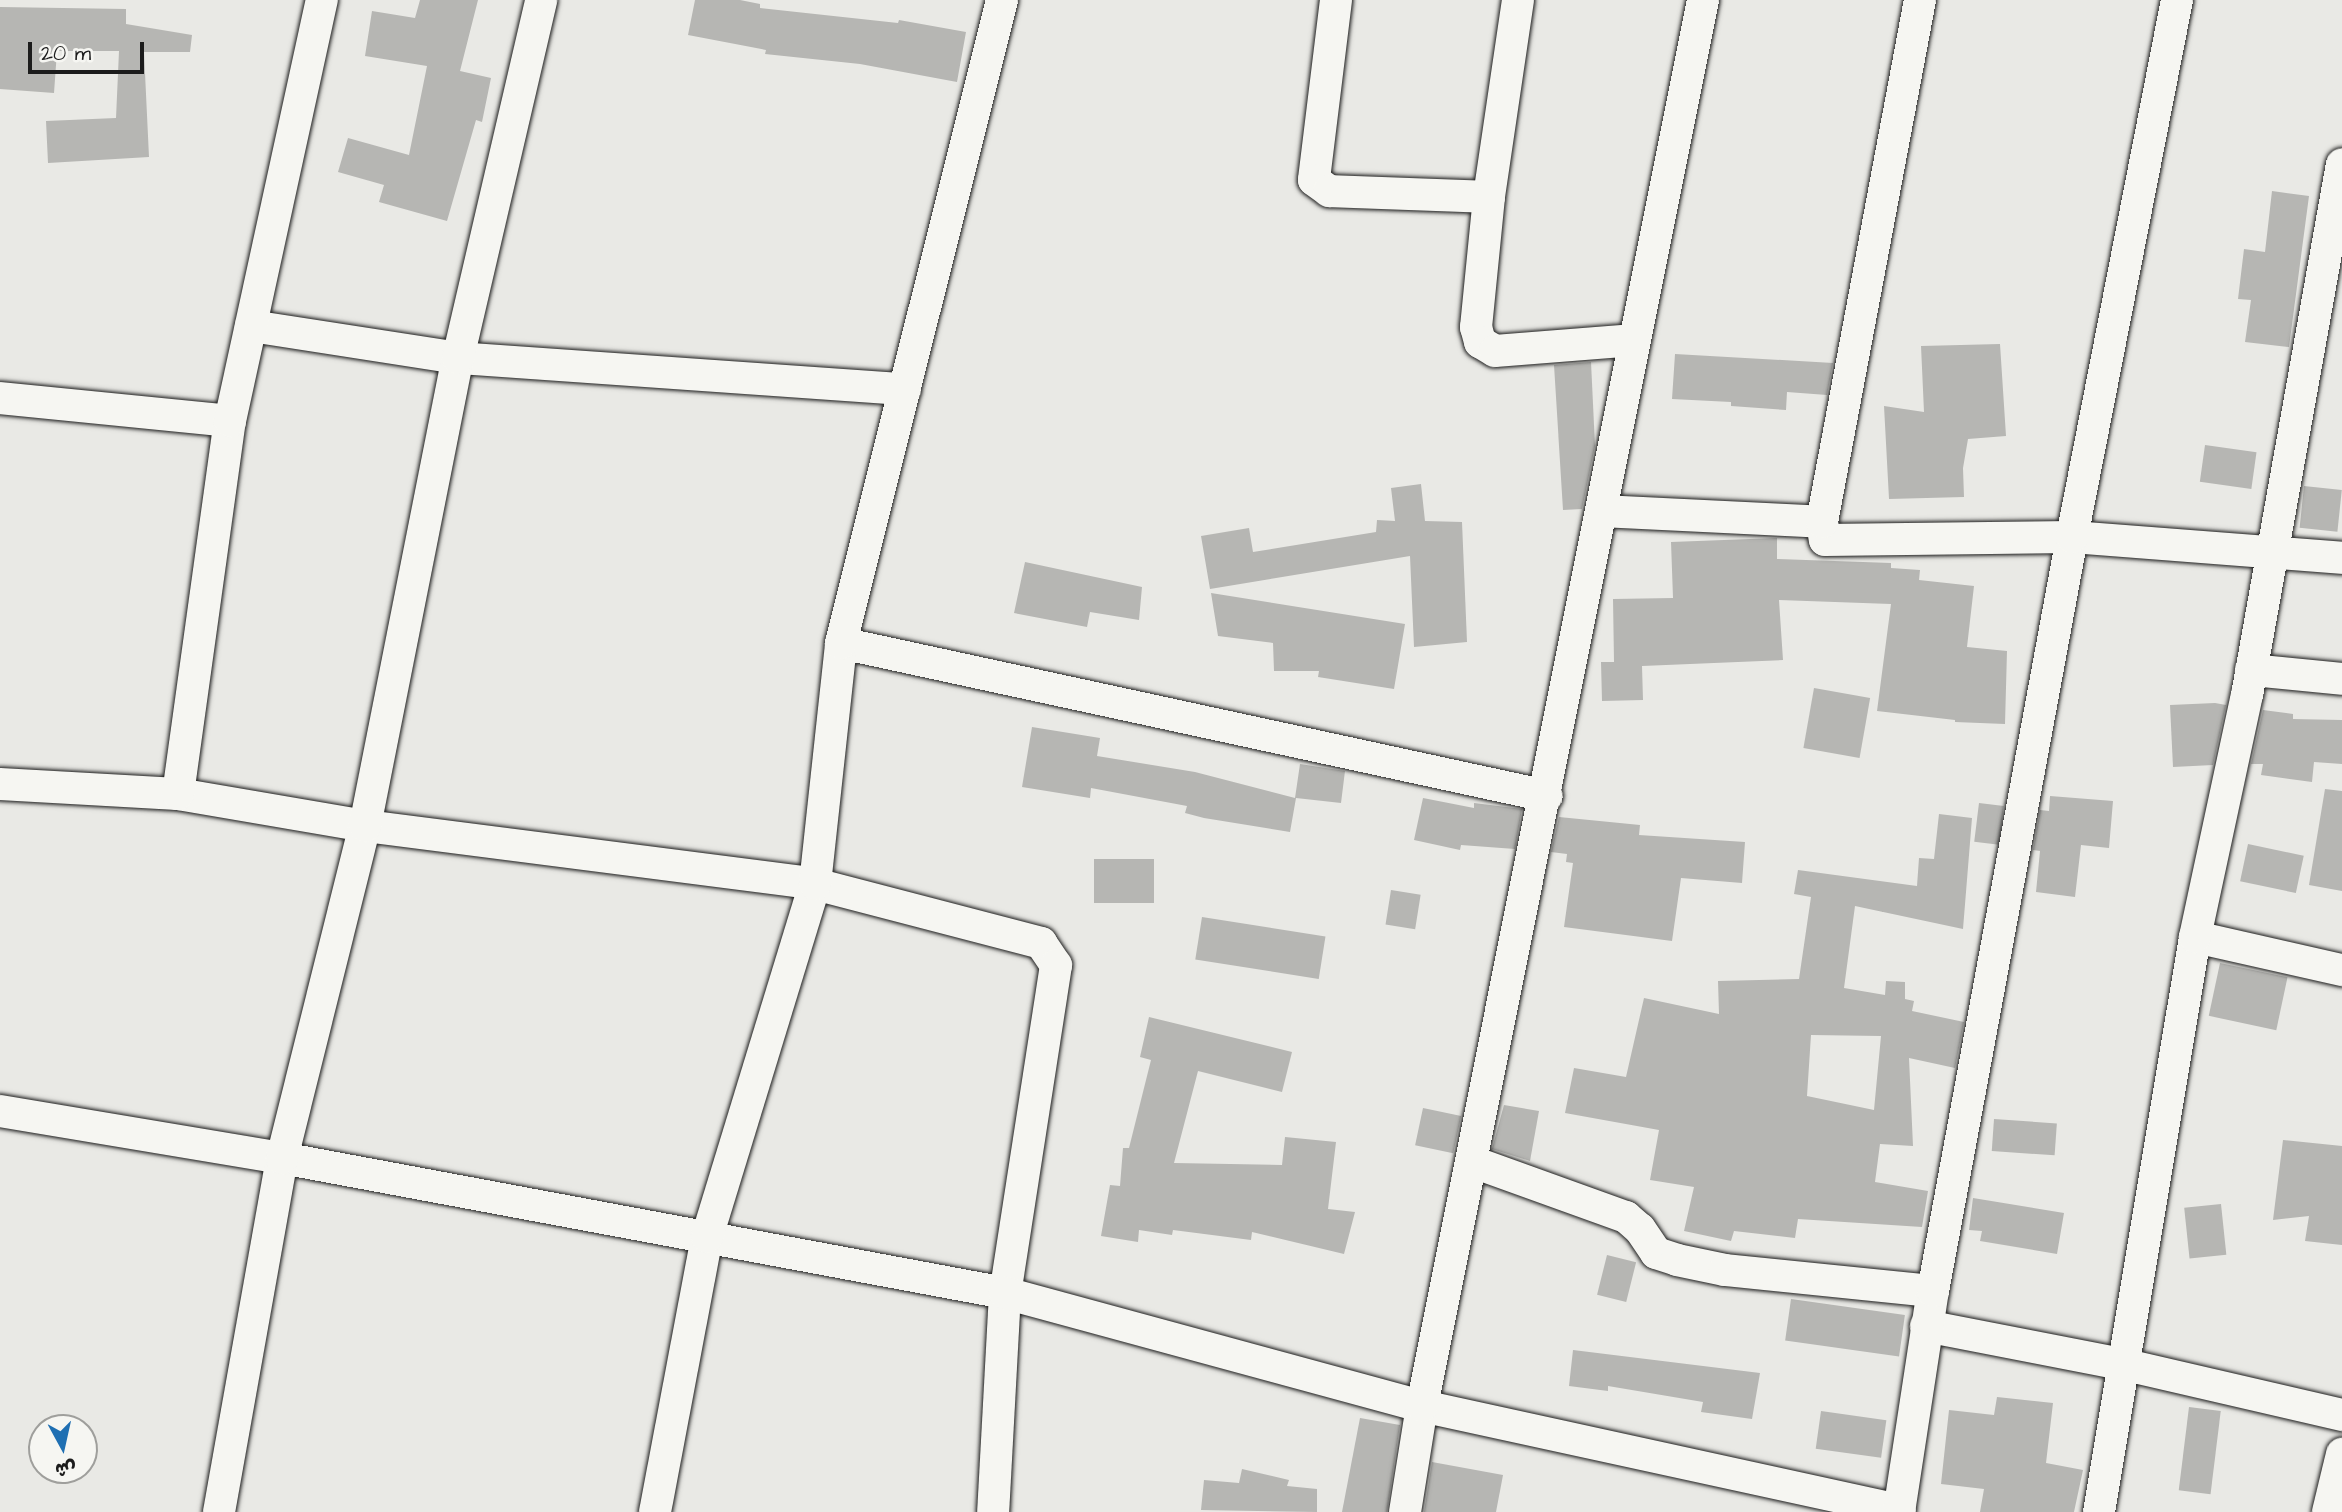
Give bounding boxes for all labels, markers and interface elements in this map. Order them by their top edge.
scale bar [32,28,147,72]
text: 20 m [41,39,91,68]
north arrow [28,1414,98,1484]
text: ش [53,1453,78,1483]

